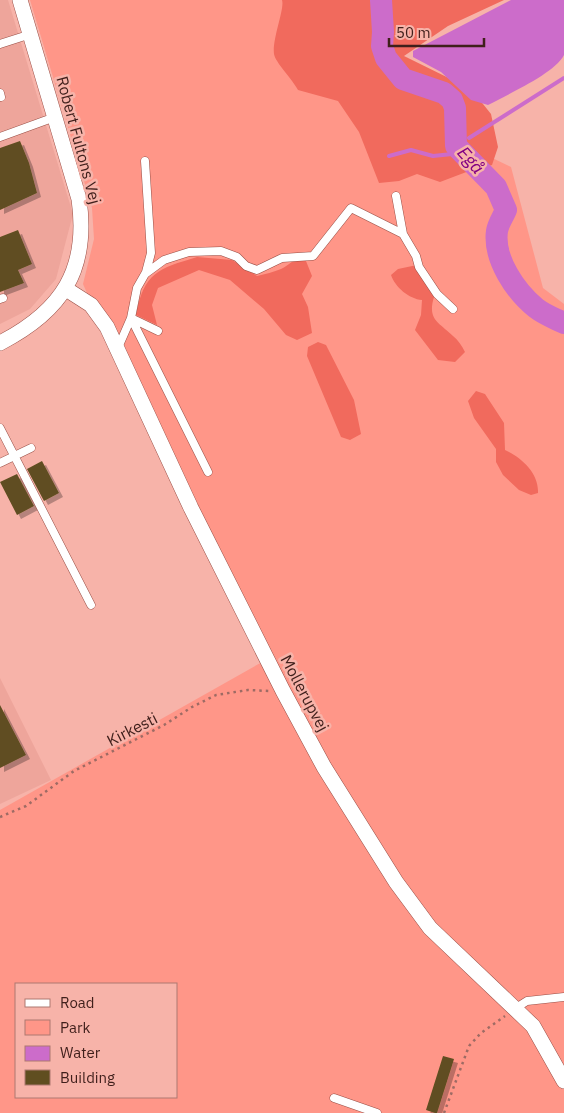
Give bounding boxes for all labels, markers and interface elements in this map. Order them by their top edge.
scale bar [389,15,484,47]
text: 50 m [396,23,431,42]
street label: Robert Fultons Vej [52,74,106,206]
water label: Egå [453,141,489,179]
street label: Mollerupvej [276,651,334,735]
street label: Kirkesti [103,708,161,750]
legend [15,983,178,1098]
text: Road [60,993,95,1012]
text: Park [60,1018,90,1037]
text: Water [60,1043,101,1062]
text: Building [60,1068,115,1087]

